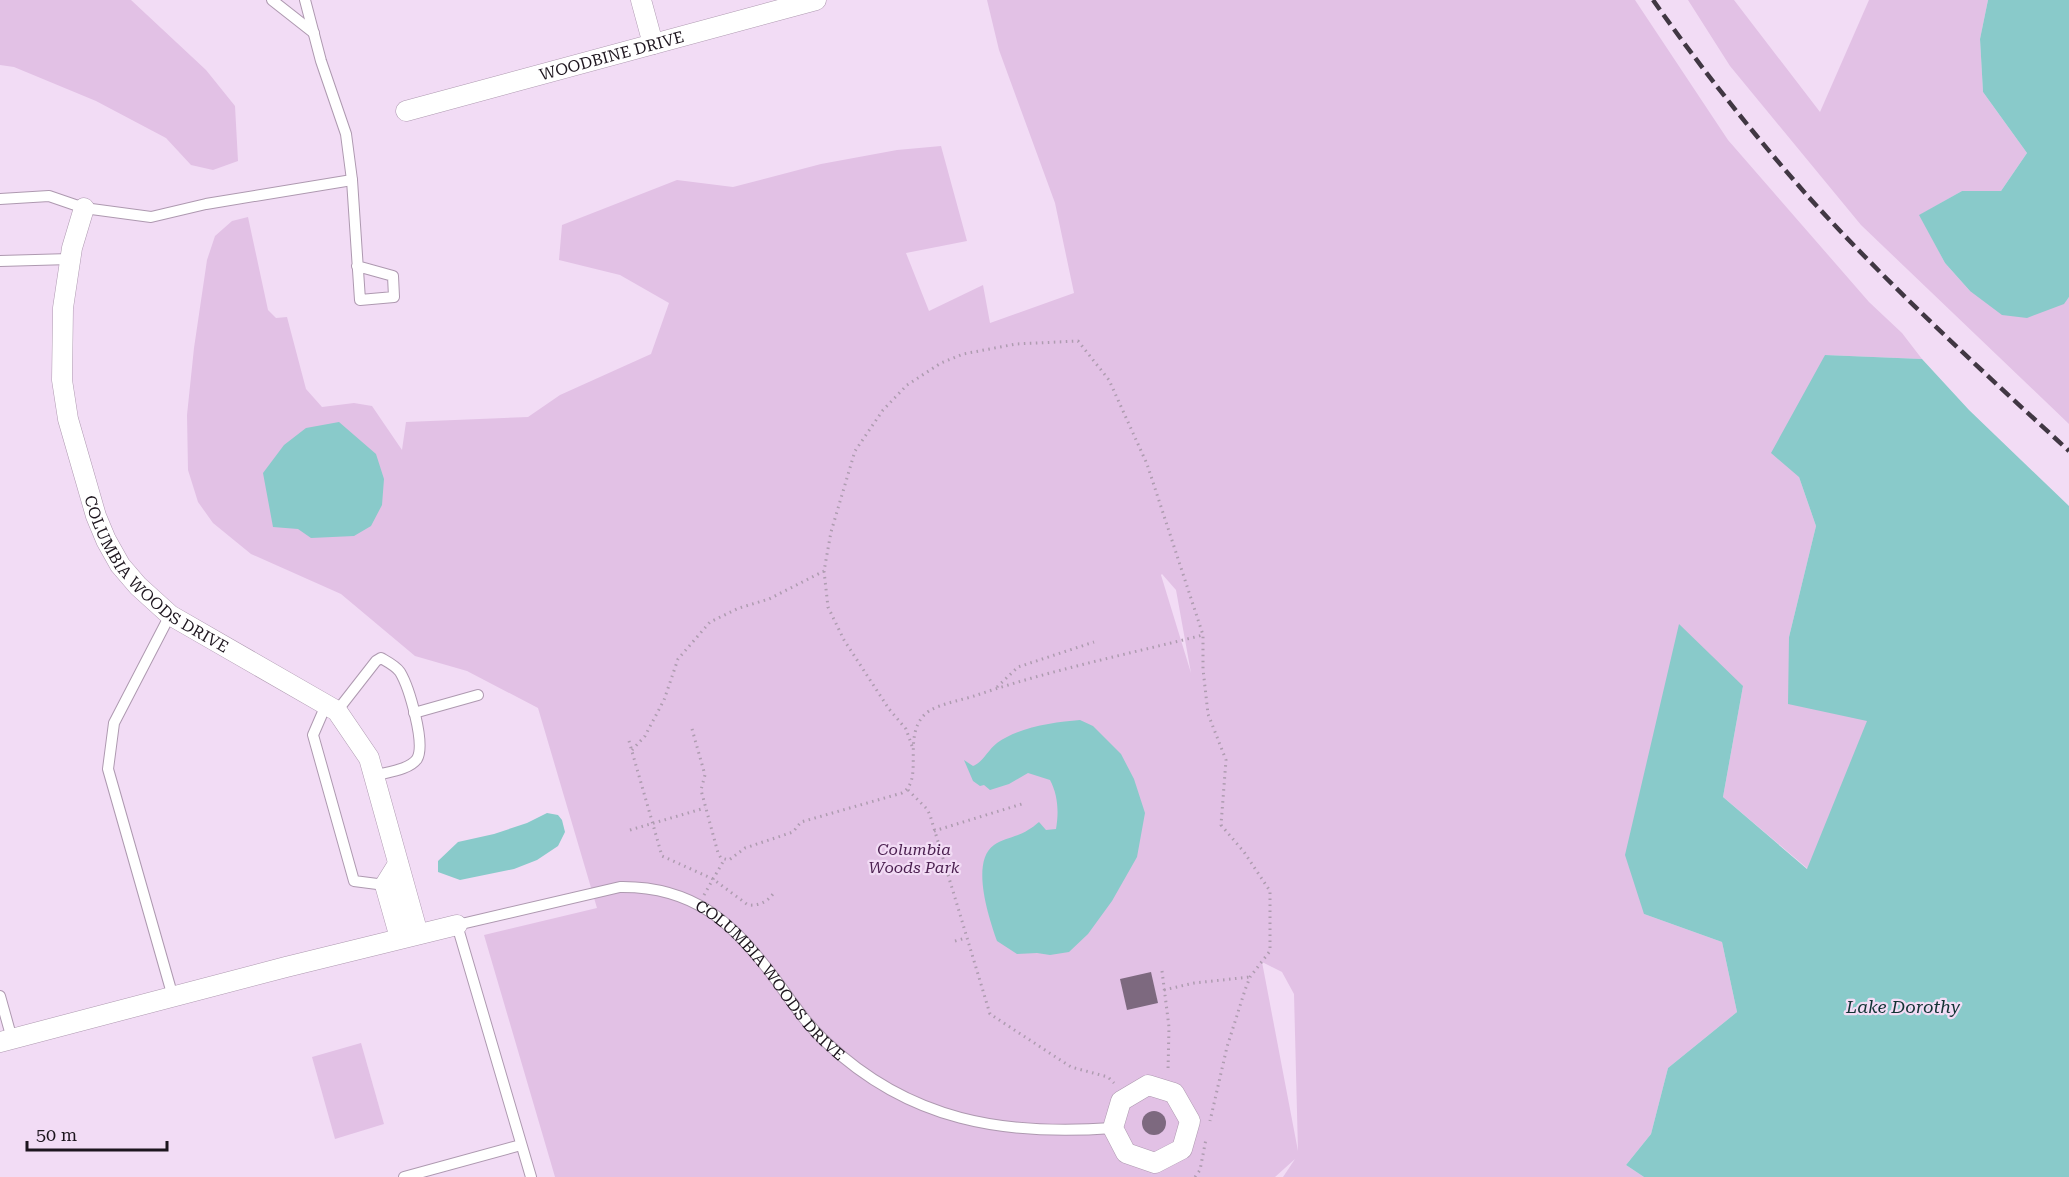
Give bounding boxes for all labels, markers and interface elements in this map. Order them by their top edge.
street label: WOODBINE DRIVE [537,27,686,84]
street label: COLUMBIA WOODS DRIVE [81,493,232,656]
park label: Columbia Woods Park [868,840,960,877]
street label: COLUMBIA WOODS DRIVE [692,896,849,1064]
water label: Lake Dorothy [1845,996,1961,1017]
scale bar [27,1114,166,1152]
text: 50 m [36,1124,77,1145]

